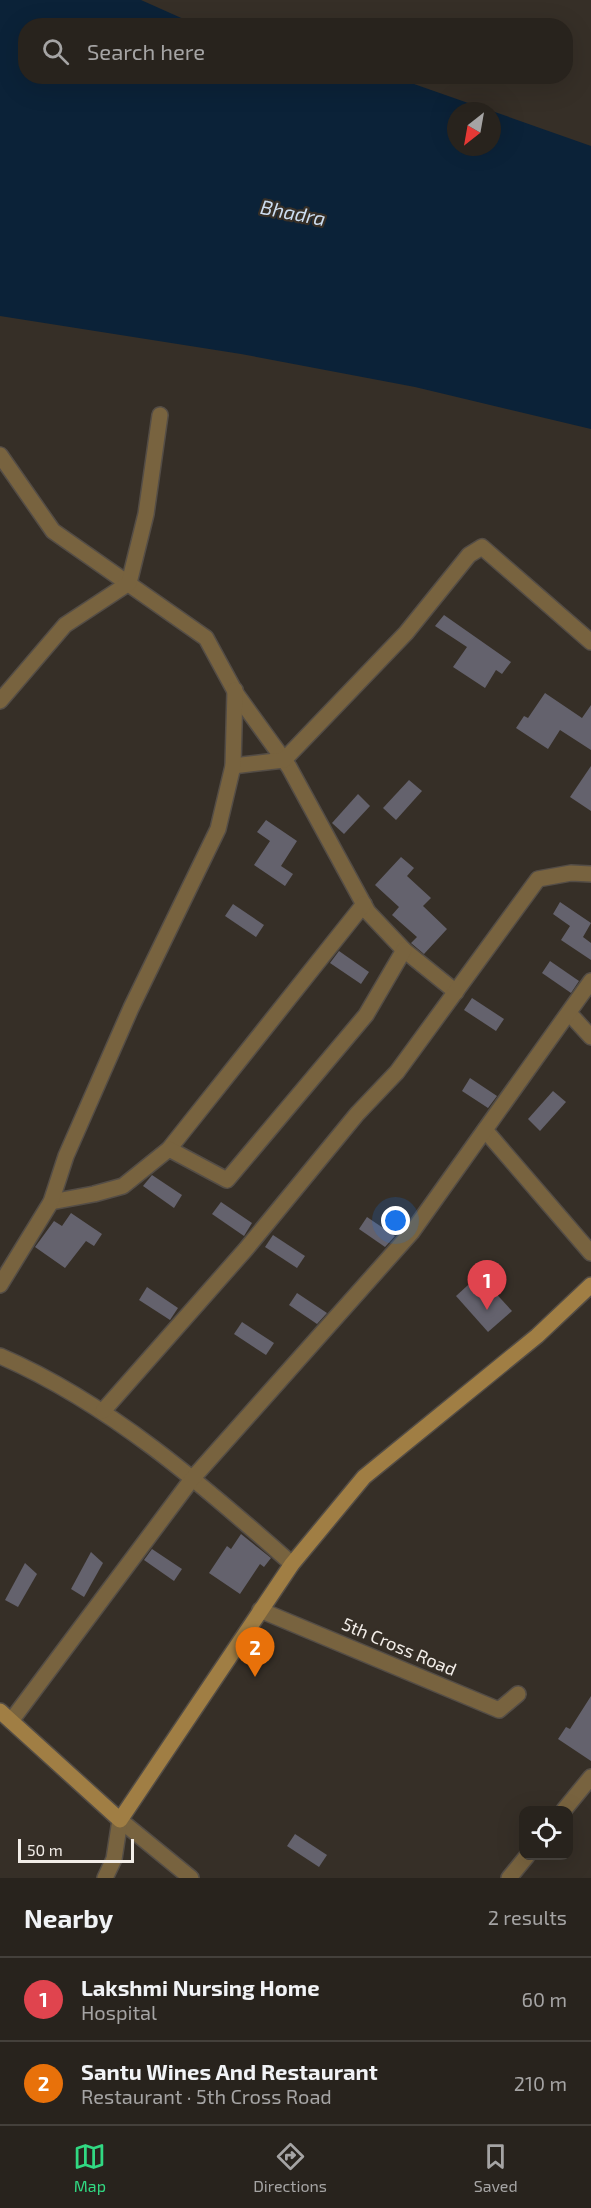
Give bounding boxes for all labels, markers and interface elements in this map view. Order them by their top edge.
search box [18,18,573,84]
icon: search [39,35,72,68]
text: Search here [87,38,205,64]
north arrow [447,102,501,156]
water label: Bhadra [258,194,328,230]
your location [381,1206,410,1235]
pin: 1 [468,1260,506,1310]
street label: 5th Cross Road [339,1612,460,1680]
pin: 2 [236,1628,274,1677]
map controls [519,1806,573,1860]
button: locate [519,1806,573,1860]
scale bar [18,1836,134,1864]
text: 50 m [27,1840,63,1859]
text: Nearby [24,1902,113,1933]
text: 2 results [488,1905,567,1929]
text: Lakshmi Nursing Home [81,1974,320,2000]
text: 1 [39,1987,48,2011]
text: 60 m [522,1987,567,2011]
text: Hospital [81,2000,157,2024]
text: Santu Wines And Restaurant [81,2058,378,2084]
text: 2 [38,2071,49,2095]
text: 210 m [514,2071,567,2095]
text: Restaurant · 5th Cross Road [81,2084,332,2108]
tab: Map [73,2140,106,2195]
tab: Directions [253,2140,327,2195]
tab: Saved [474,2140,518,2195]

